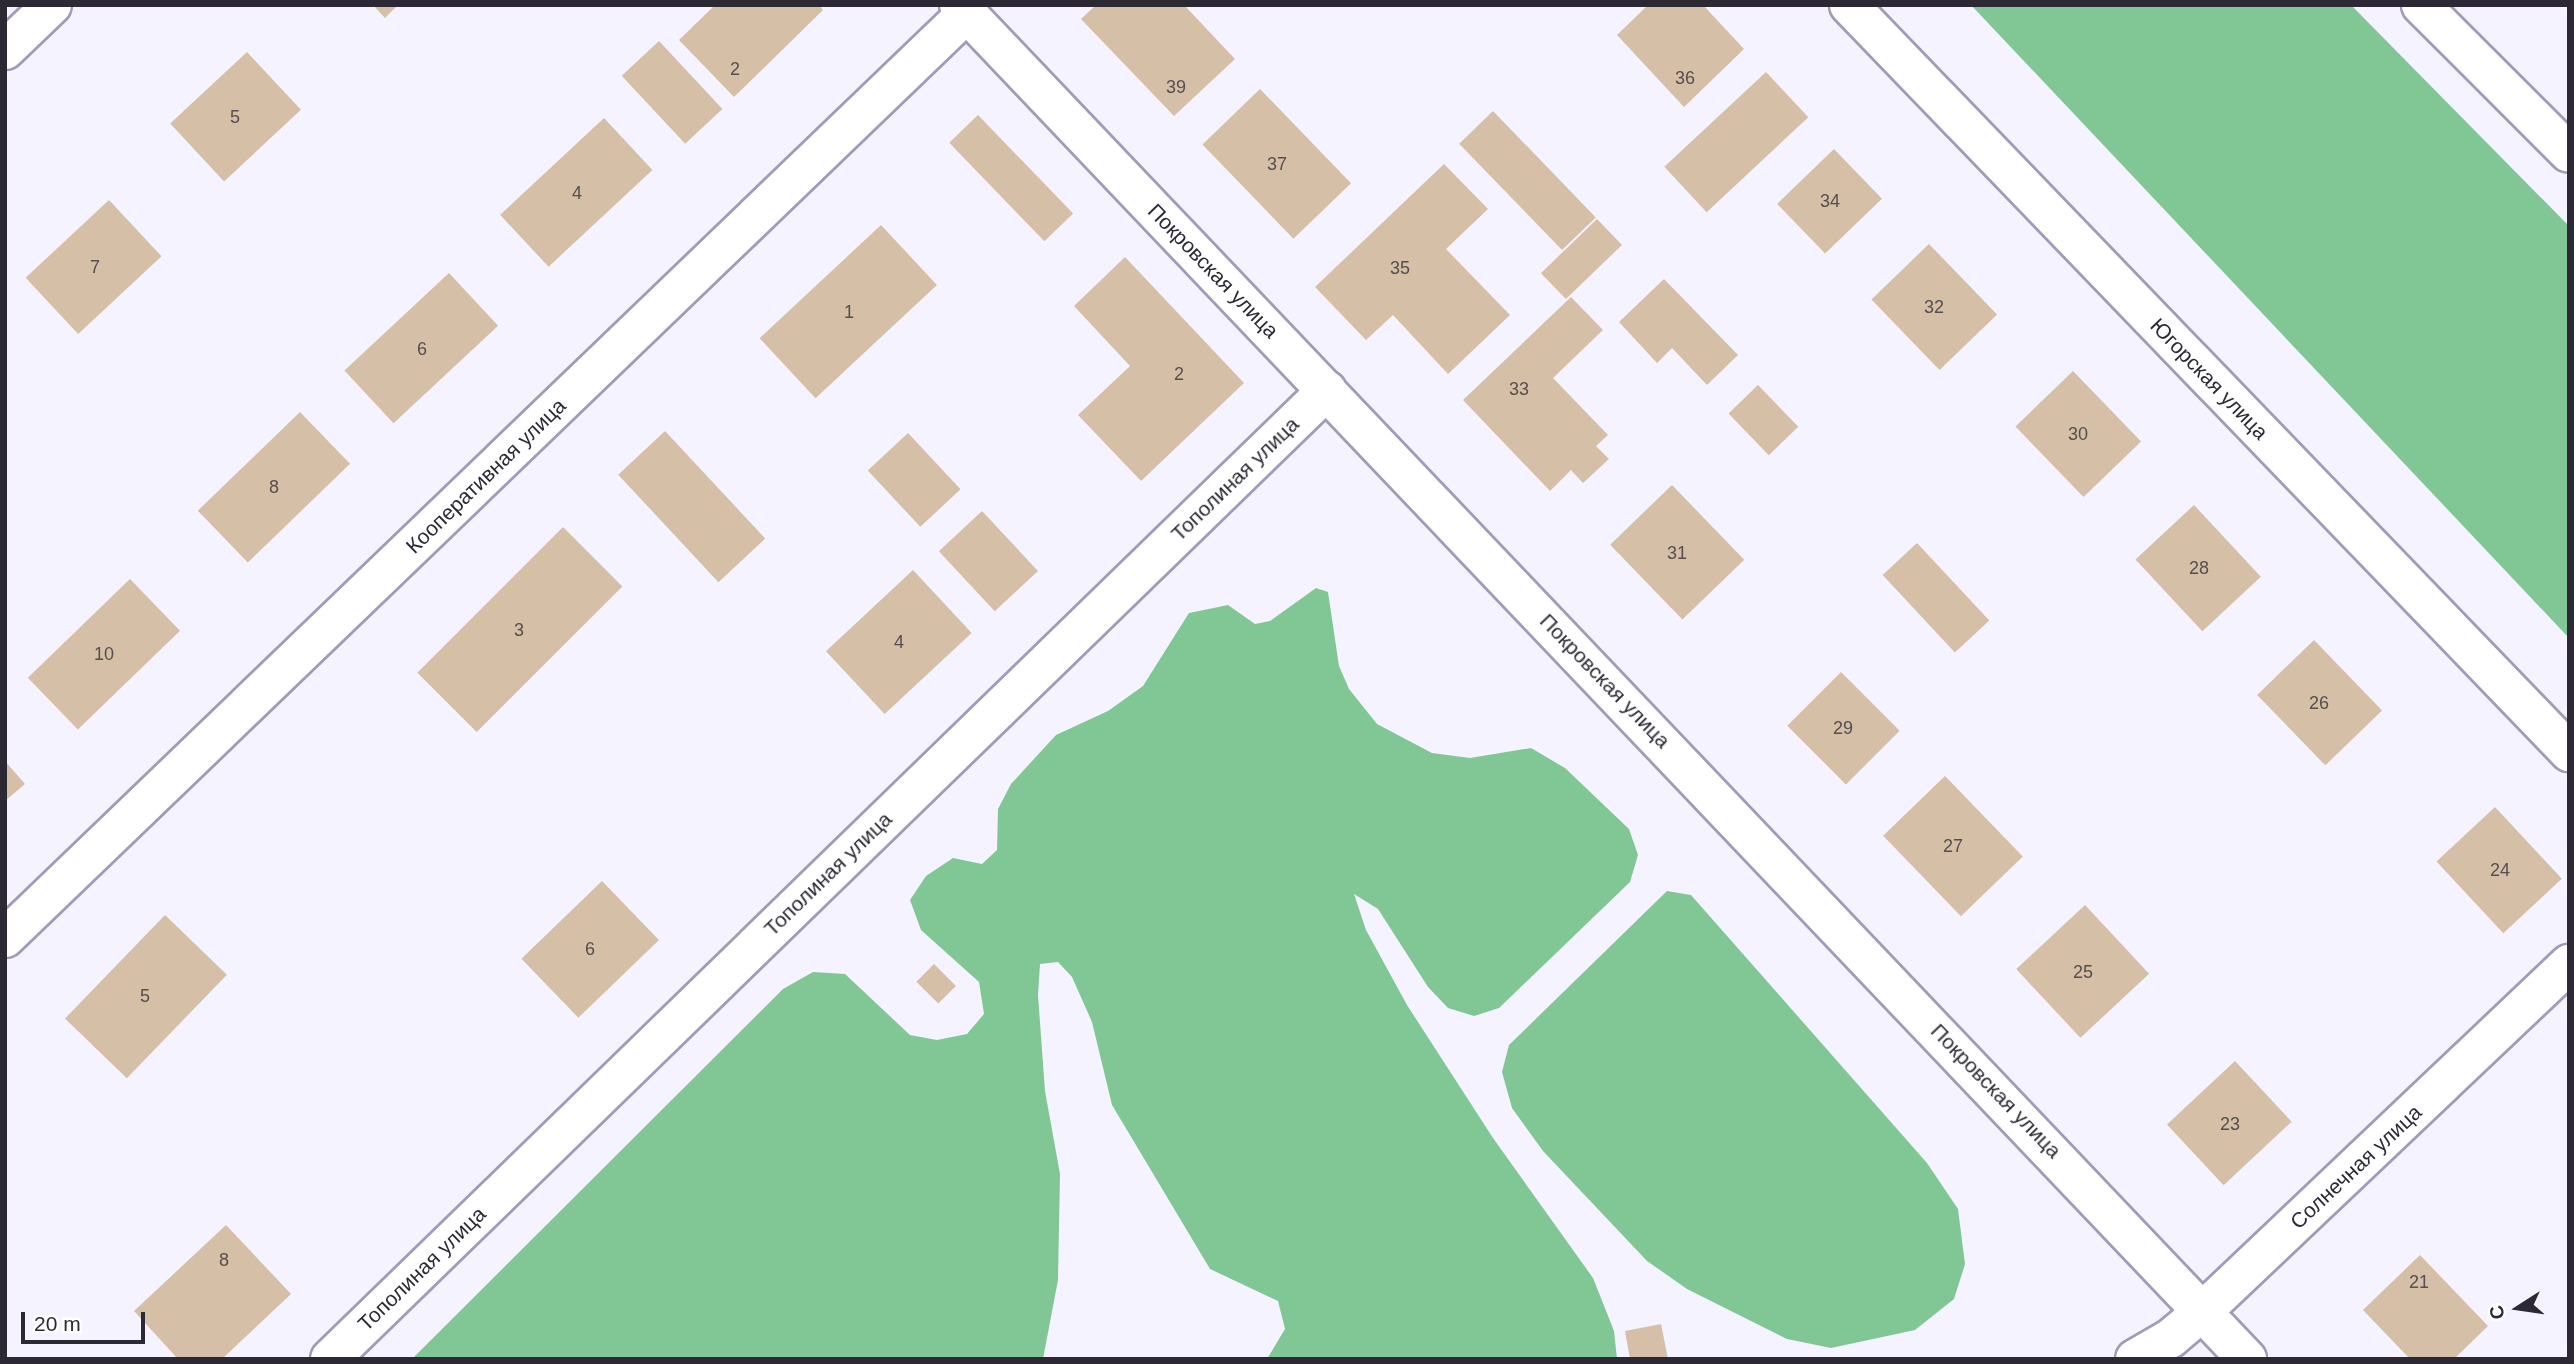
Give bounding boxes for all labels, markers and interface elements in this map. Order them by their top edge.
house number: 2 [730,58,740,80]
house number: 36 [1675,67,1695,89]
house number: 39 [1166,76,1186,98]
house number: 5 [230,106,240,128]
house number: 37 [1267,153,1287,175]
house number: 4 [572,182,582,204]
house number: 34 [1820,190,1840,212]
street label: Покровская улица [1142,199,1284,343]
house number: 7 [90,256,100,278]
house number: 35 [1390,257,1410,279]
house number: 32 [1924,296,1944,318]
house number: 1 [844,301,854,323]
street label: Югорская улица [2145,313,2273,445]
house number: 6 [417,338,427,360]
house number: 2 [1174,363,1184,385]
house number: 33 [1509,378,1529,400]
street label: Кооперативная улица [401,393,571,559]
street label: Тополиная улица [1166,412,1304,546]
house number: 30 [2068,423,2088,445]
house number: 8 [269,476,279,498]
house number: 31 [1667,542,1687,564]
house number: 28 [2189,557,2209,579]
street label: Покровская улица [1534,609,1676,753]
house number: 3 [514,619,524,641]
house number: 4 [894,631,904,653]
house number: 10 [94,643,114,665]
house number: 26 [2309,692,2329,714]
house number: 29 [1833,717,1853,739]
street label: Тополиная улица [759,807,897,941]
house number: 27 [1943,835,1963,857]
house number: 24 [2490,859,2510,881]
house number: 6 [585,938,595,960]
house number: 25 [2073,961,2093,983]
house number: 5 [140,985,150,1007]
street label: Покровская улица [1925,1019,2067,1163]
street label: Солнечная улица [2285,1100,2427,1234]
house number: 23 [2220,1113,2240,1135]
street label: Тополиная улица [353,1202,491,1336]
house number: 8 [219,1249,229,1271]
house number: 21 [2409,1271,2429,1293]
north arrow [2483,1273,2553,1343]
scale bar [24,1298,149,1342]
text: С [2485,1304,2509,1321]
text: 20 m [34,1312,81,1335]

